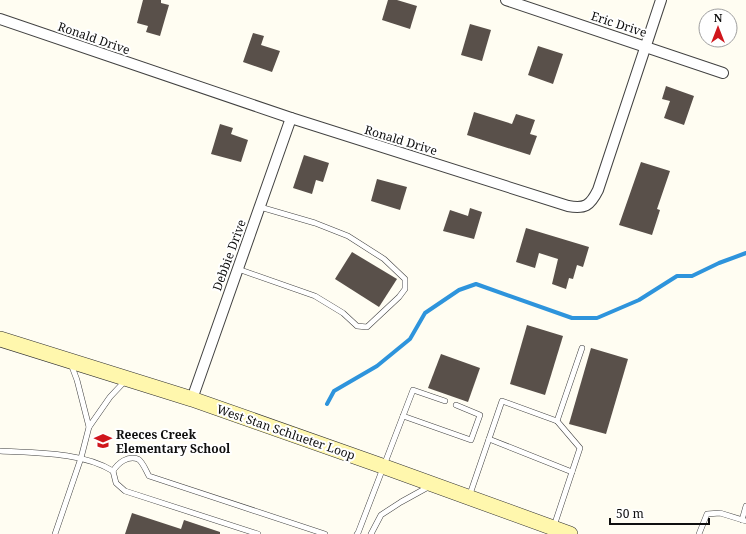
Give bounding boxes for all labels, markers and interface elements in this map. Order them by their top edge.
street label: Eric Drive [589,7,649,41]
north arrow [698,8,738,48]
text: N [714,10,723,25]
street label: Ronald Drive [56,18,132,58]
street label: Ronald Drive [363,121,439,159]
street label: Debbie Drive [208,217,250,293]
street label: West Stan Schlueter Loop [215,400,357,464]
place label: Reeces Creek Elementary School [116,426,231,457]
school or university icon: Reeces Creek Elementary School [93,431,113,451]
scale bar [610,500,709,526]
text: 50 m [616,505,644,522]

